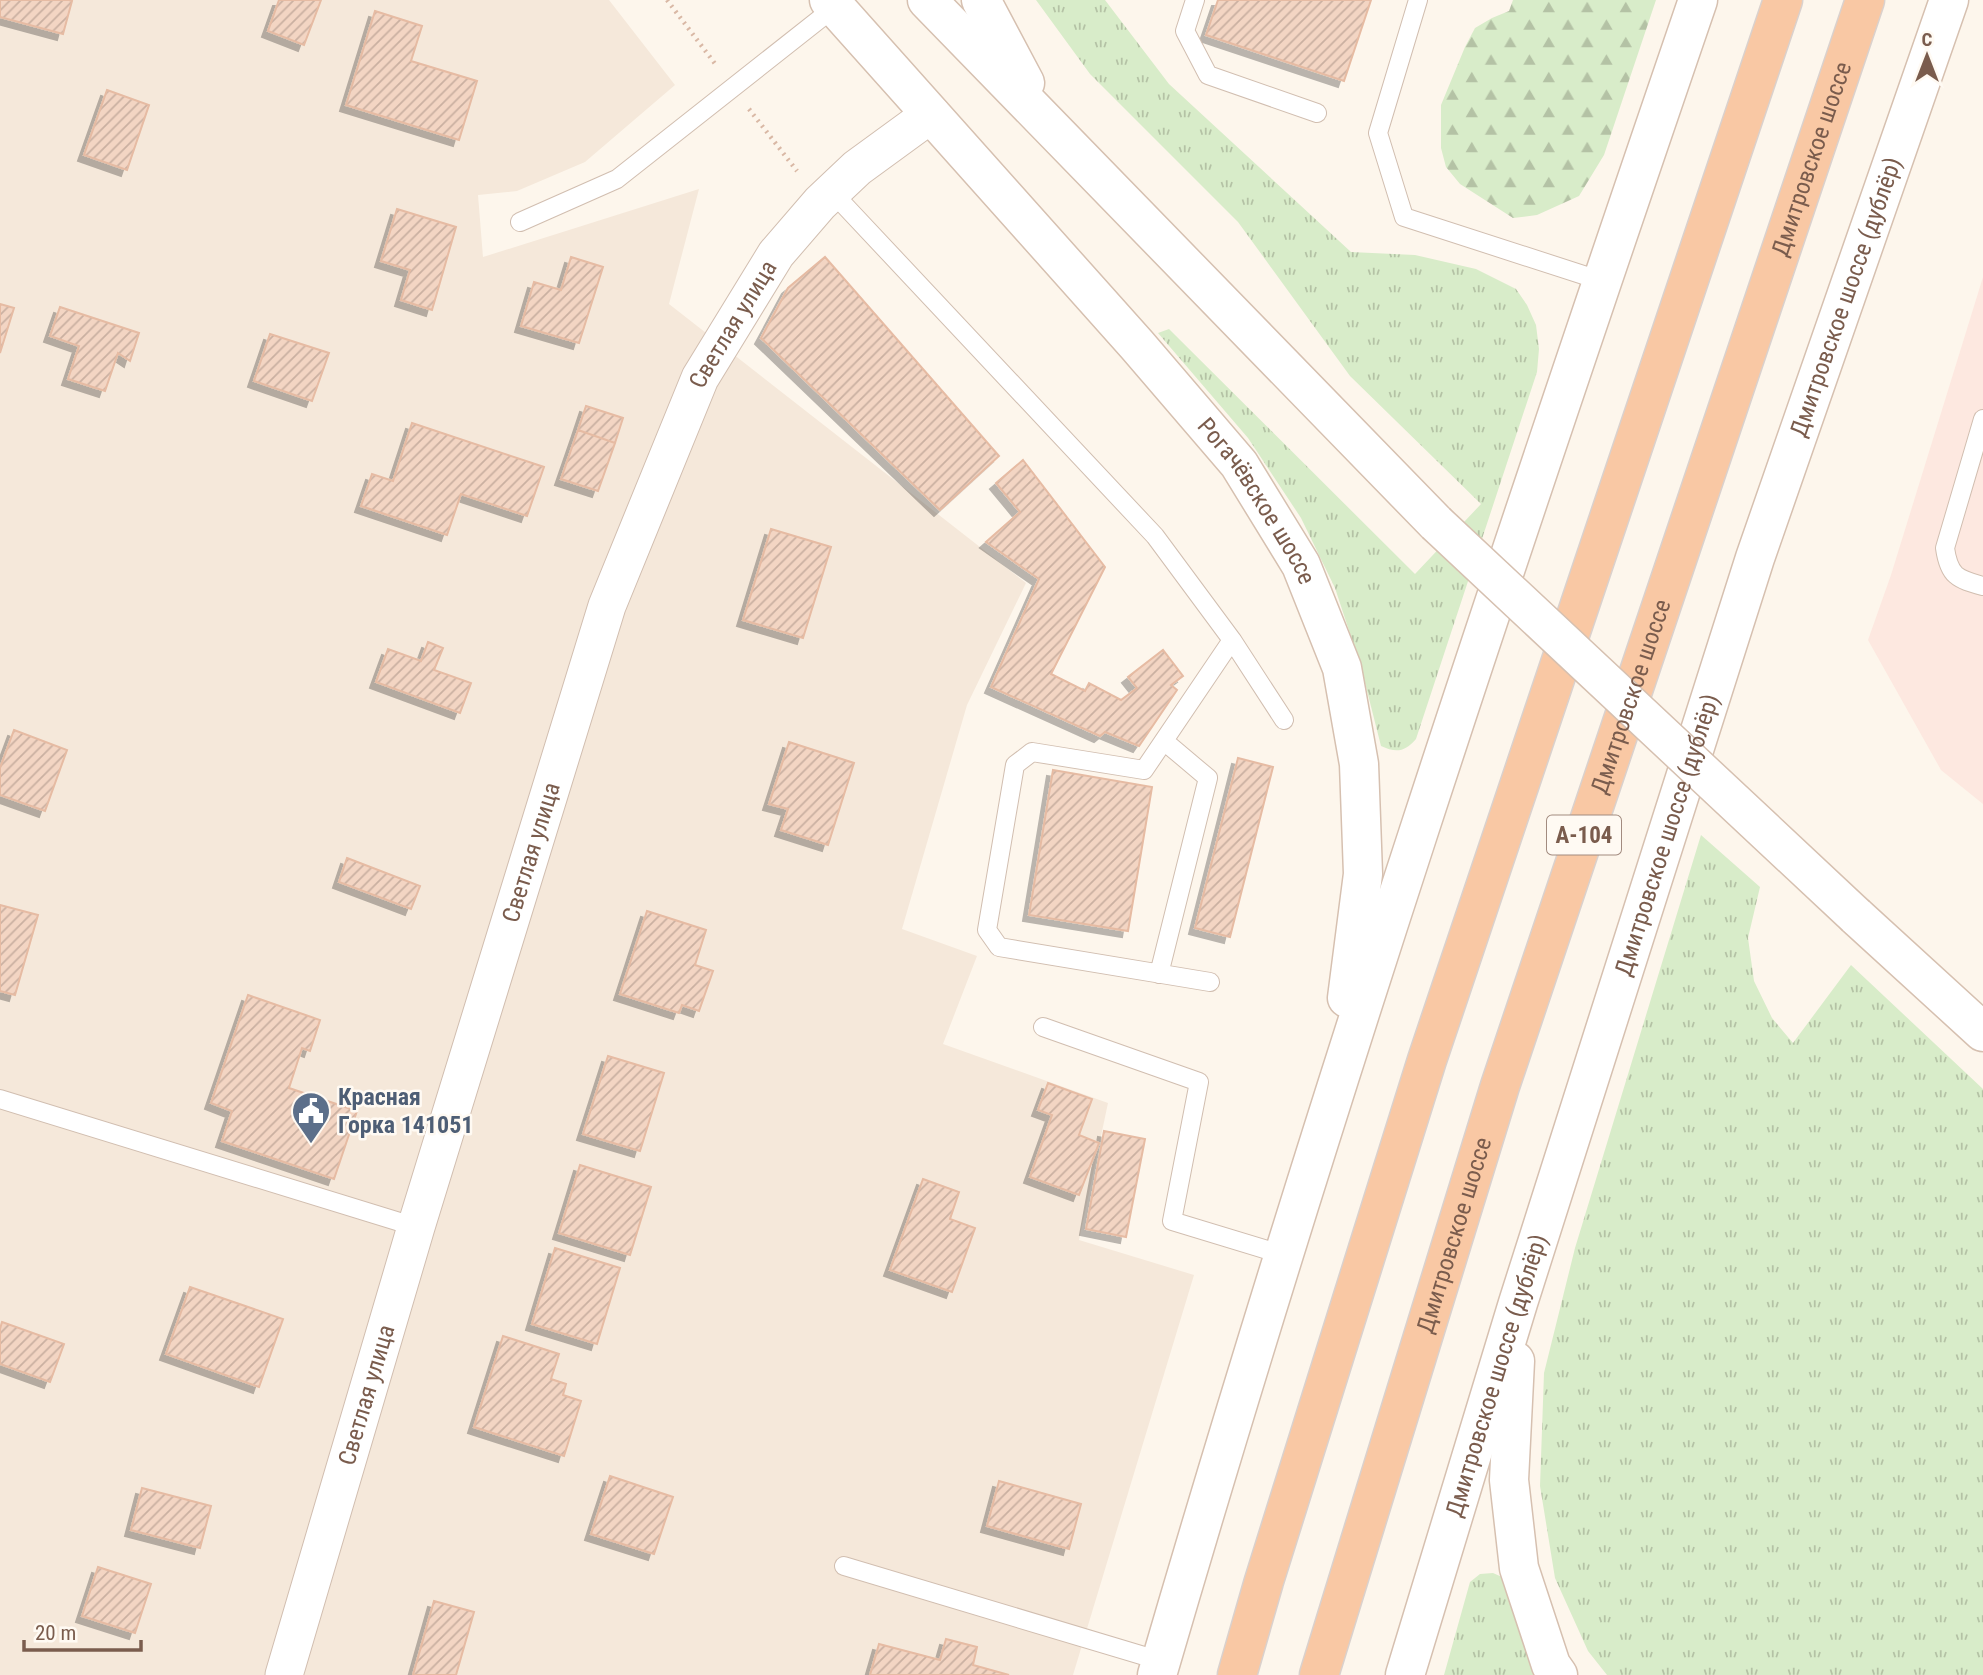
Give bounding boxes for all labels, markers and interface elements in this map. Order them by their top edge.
north arrow [1892,21,1962,91]
text: С [1922,28,1933,51]
street label: Дмитровское шоссе [1766,58,1857,260]
street label: Дмитровское шоссе (дублёр) [1784,153,1907,440]
street label: Светлая улица [683,255,783,392]
street label: Рогачёвское шоссе [1192,412,1321,588]
street label: Дмитровское шоссе [1585,596,1677,797]
street label: Дмитровское шоссе (дублёр) [1609,691,1725,979]
street label: Светлая улица [497,779,566,926]
road number: А-104 [1547,816,1621,855]
place label: Красная Горка 141051 [338,1083,473,1139]
public building icon: Красная Горка 141051 [290,1090,332,1145]
street label: Дмитровское шоссе [1411,1134,1497,1337]
street label: Дмитровское шоссе (дублёр) [1440,1231,1553,1520]
street label: Светлая улица [333,1321,400,1468]
scale bar [24,1608,142,1652]
text: 20 m [35,1621,76,1645]

